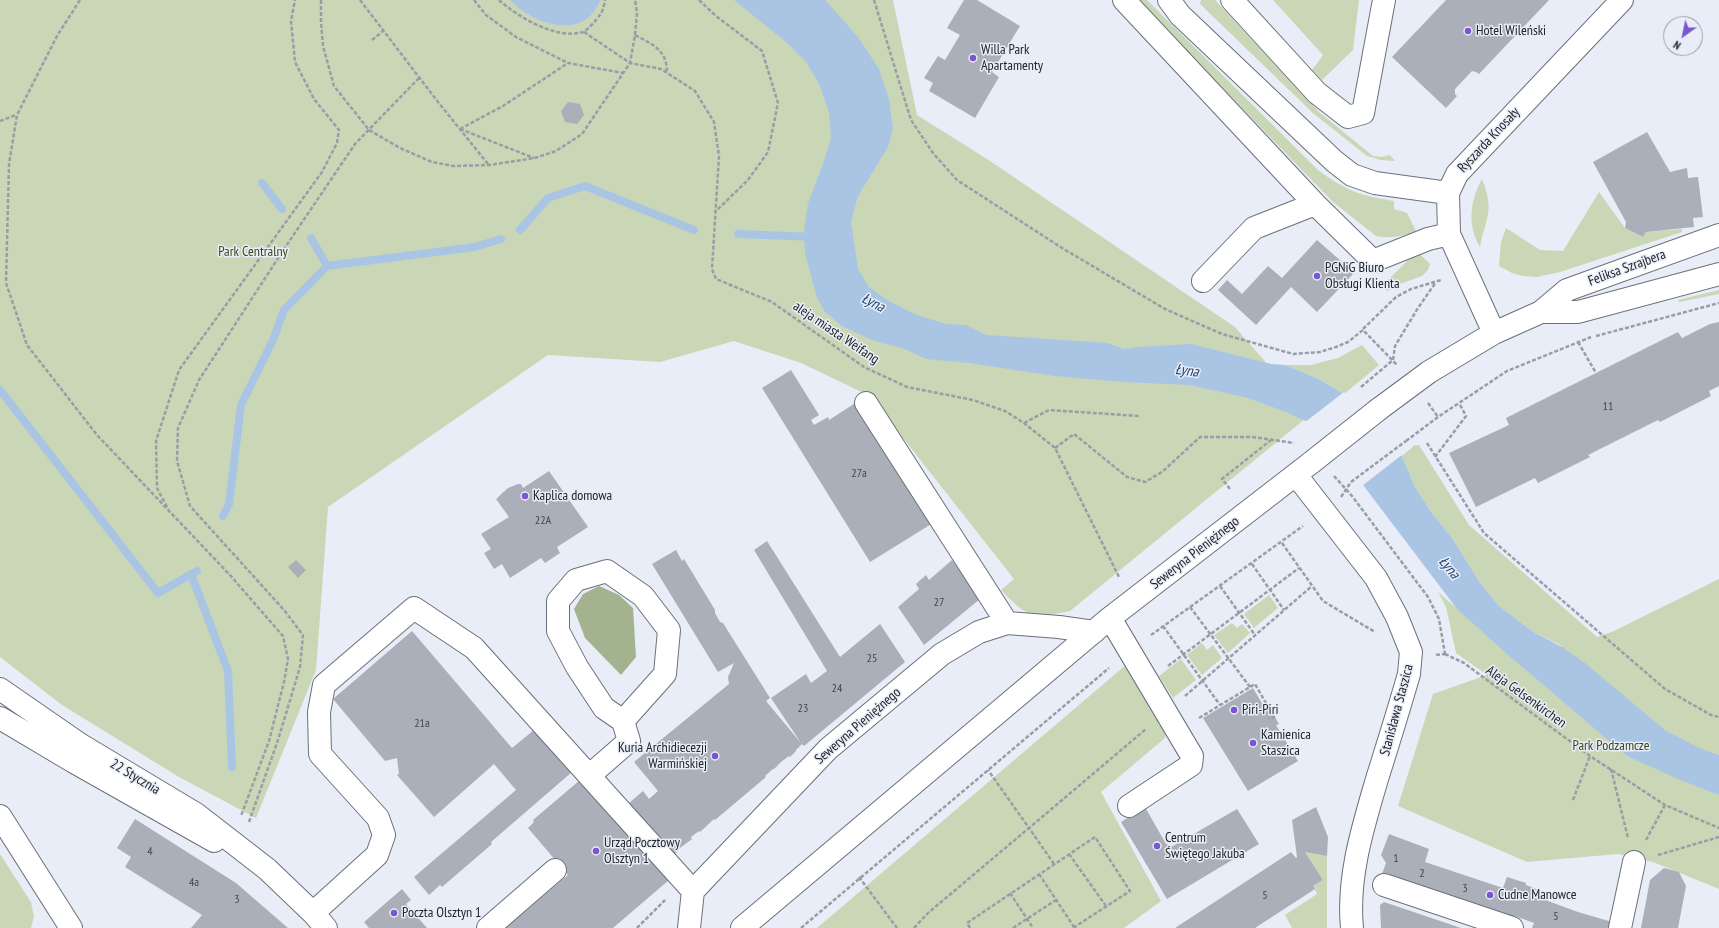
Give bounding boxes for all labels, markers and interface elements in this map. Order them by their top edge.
north arrow [1663,16,1703,56]
place label: Hotel Wileński [1476,23,1546,39]
marker: Hotel Wileński [1463,26,1473,36]
text: N [1671,38,1683,53]
place label: Willa Park Apartamenty [981,42,1043,74]
marker: Willa Park Apartamenty [968,53,978,63]
street label: Ryszarda Knosały [1455,104,1523,176]
park label: Park Centralny [218,244,288,260]
street label: Feliksa Szrajbera [1586,246,1668,290]
place label: PGNiG Biuro Obsługi Klienta [1325,260,1399,292]
marker: PGNiG Biuro Obsługi Klienta [1312,271,1322,281]
water label: Łyna [859,290,887,316]
street label: aleja miasta Weifang [790,298,882,368]
water label: Łyna [1174,360,1200,382]
house number: 11 [1603,400,1613,414]
house number: 27a [851,467,867,481]
place label: Kaplica domowa [533,488,612,504]
marker: Kaplica domowa [520,491,530,501]
street label: Seweryna Pieniężnego [1147,513,1243,593]
house number: 22A [535,514,551,528]
water label: Łyna [1435,553,1463,583]
house number: 27 [934,596,944,610]
house number: 25 [867,652,877,666]
street label: Stanisława Staszica [1377,662,1417,758]
street label: Aleja Gelsenkirchen [1483,662,1569,732]
house number: 24 [832,682,842,696]
street label: Seweryna Pieniężnego [812,684,904,768]
house number: 23 [798,702,808,716]
place label: Piri-Piri [1242,702,1279,718]
marker: Piri-Piri [1229,705,1239,715]
house number: 21a [414,717,430,731]
place label: Kamienica Staszica [1261,727,1311,760]
marker: Kamienica Staszica [1248,738,1258,748]
park label: Park Podzamcze [1572,738,1650,754]
place label: Kuria Archidiecezji Warmińskiej [618,740,707,772]
marker: Kuria Archidiecezji Warmińskiej [710,751,720,761]
street label: 22 Stycznia [107,756,163,798]
place label: Centrum Świętego Jakuba [1165,830,1245,862]
place label: Urząd Pocztowy Olsztyn 1 [604,835,680,868]
marker: Centrum Świętego Jakuba [1152,841,1162,851]
house number: 4 [147,845,153,859]
marker: Urząd Pocztowy Olsztyn 1 [591,846,601,856]
house number: 1 [1393,852,1399,866]
house number: 2 [1419,867,1425,881]
house number: 4a [189,876,199,890]
house number: 3 [1462,882,1468,896]
place label: Cudne Manowce [1498,887,1577,903]
house number: 5 [1262,889,1268,903]
marker: Cudne Manowce [1485,890,1495,900]
house number: 3 [234,893,240,907]
place label: Poczta Olsztyn 1 [402,905,481,921]
marker: Poczta Olsztyn 1 [389,908,399,918]
house number: 5 [1553,910,1559,924]

